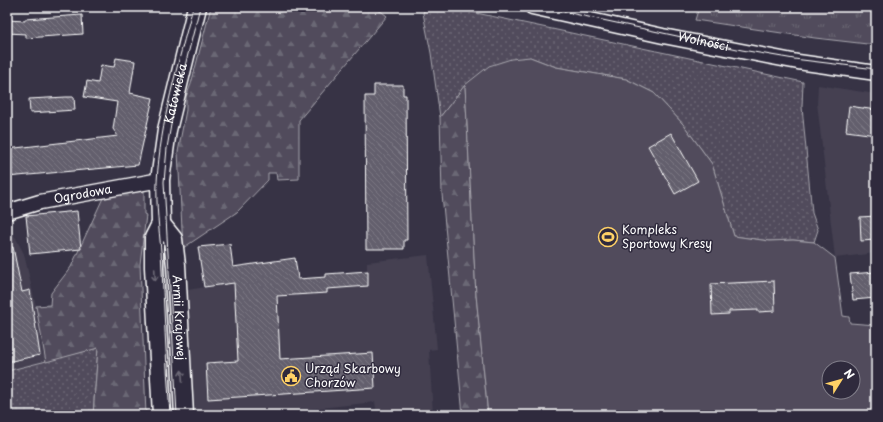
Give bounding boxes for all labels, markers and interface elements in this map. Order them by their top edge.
street label: Wolności [676,26,731,55]
street label: Katowicka [159,61,191,125]
street label: Ogrodowa [52,179,114,207]
place label: Kompleks Sportowy Kresy [622,220,712,252]
sports icon: Kompleks Sportowy Kresy [597,226,619,248]
one-way arrow [151,268,158,281]
street label: Armii Krajowej [169,274,191,361]
place label: Urząd Skarbowy Chorzów [305,359,401,391]
north arrow [821,360,861,400]
public building icon: Urząd Skarbowy Chorzów [280,365,302,387]
text: N [840,365,859,383]
one-way arrow [178,370,186,383]

